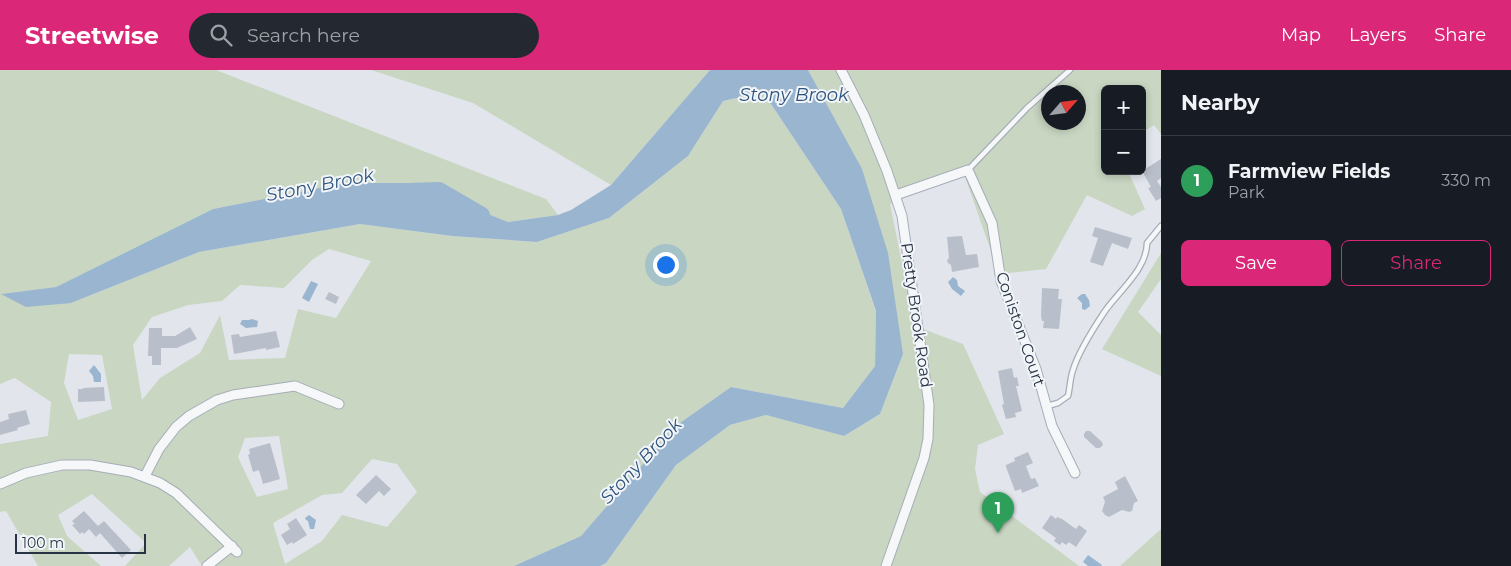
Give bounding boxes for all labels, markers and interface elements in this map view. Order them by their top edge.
search box [189,13,539,58]
text: Streetwise [25,21,159,50]
icon: search [207,21,235,49]
text: Search here [247,24,360,47]
text: Map [1281,24,1321,46]
text: Layers [1349,24,1406,46]
text: Share [1434,24,1486,46]
water label: Stony Brook [739,84,850,106]
north arrow [1041,85,1086,130]
map controls [1101,85,1146,175]
button: + [1101,85,1146,130]
text: Nearby [1181,90,1260,115]
button: − [1101,130,1146,175]
text: Farmview Fields [1228,160,1390,183]
water label: Stony Brook [264,164,377,206]
text: 1 [1194,171,1200,190]
text: 330 m [1441,171,1491,190]
text: Park [1228,183,1265,202]
button: Save [1181,240,1331,286]
button: Share [1341,240,1491,286]
street label: Pretty Brook Road [897,241,936,389]
your location [653,252,679,278]
street label: Coniston Court [992,269,1049,390]
water label: Stony Brook [596,413,687,509]
pin: 1 [982,492,1014,533]
scale bar [15,531,146,554]
text: 100 m [22,534,64,552]

